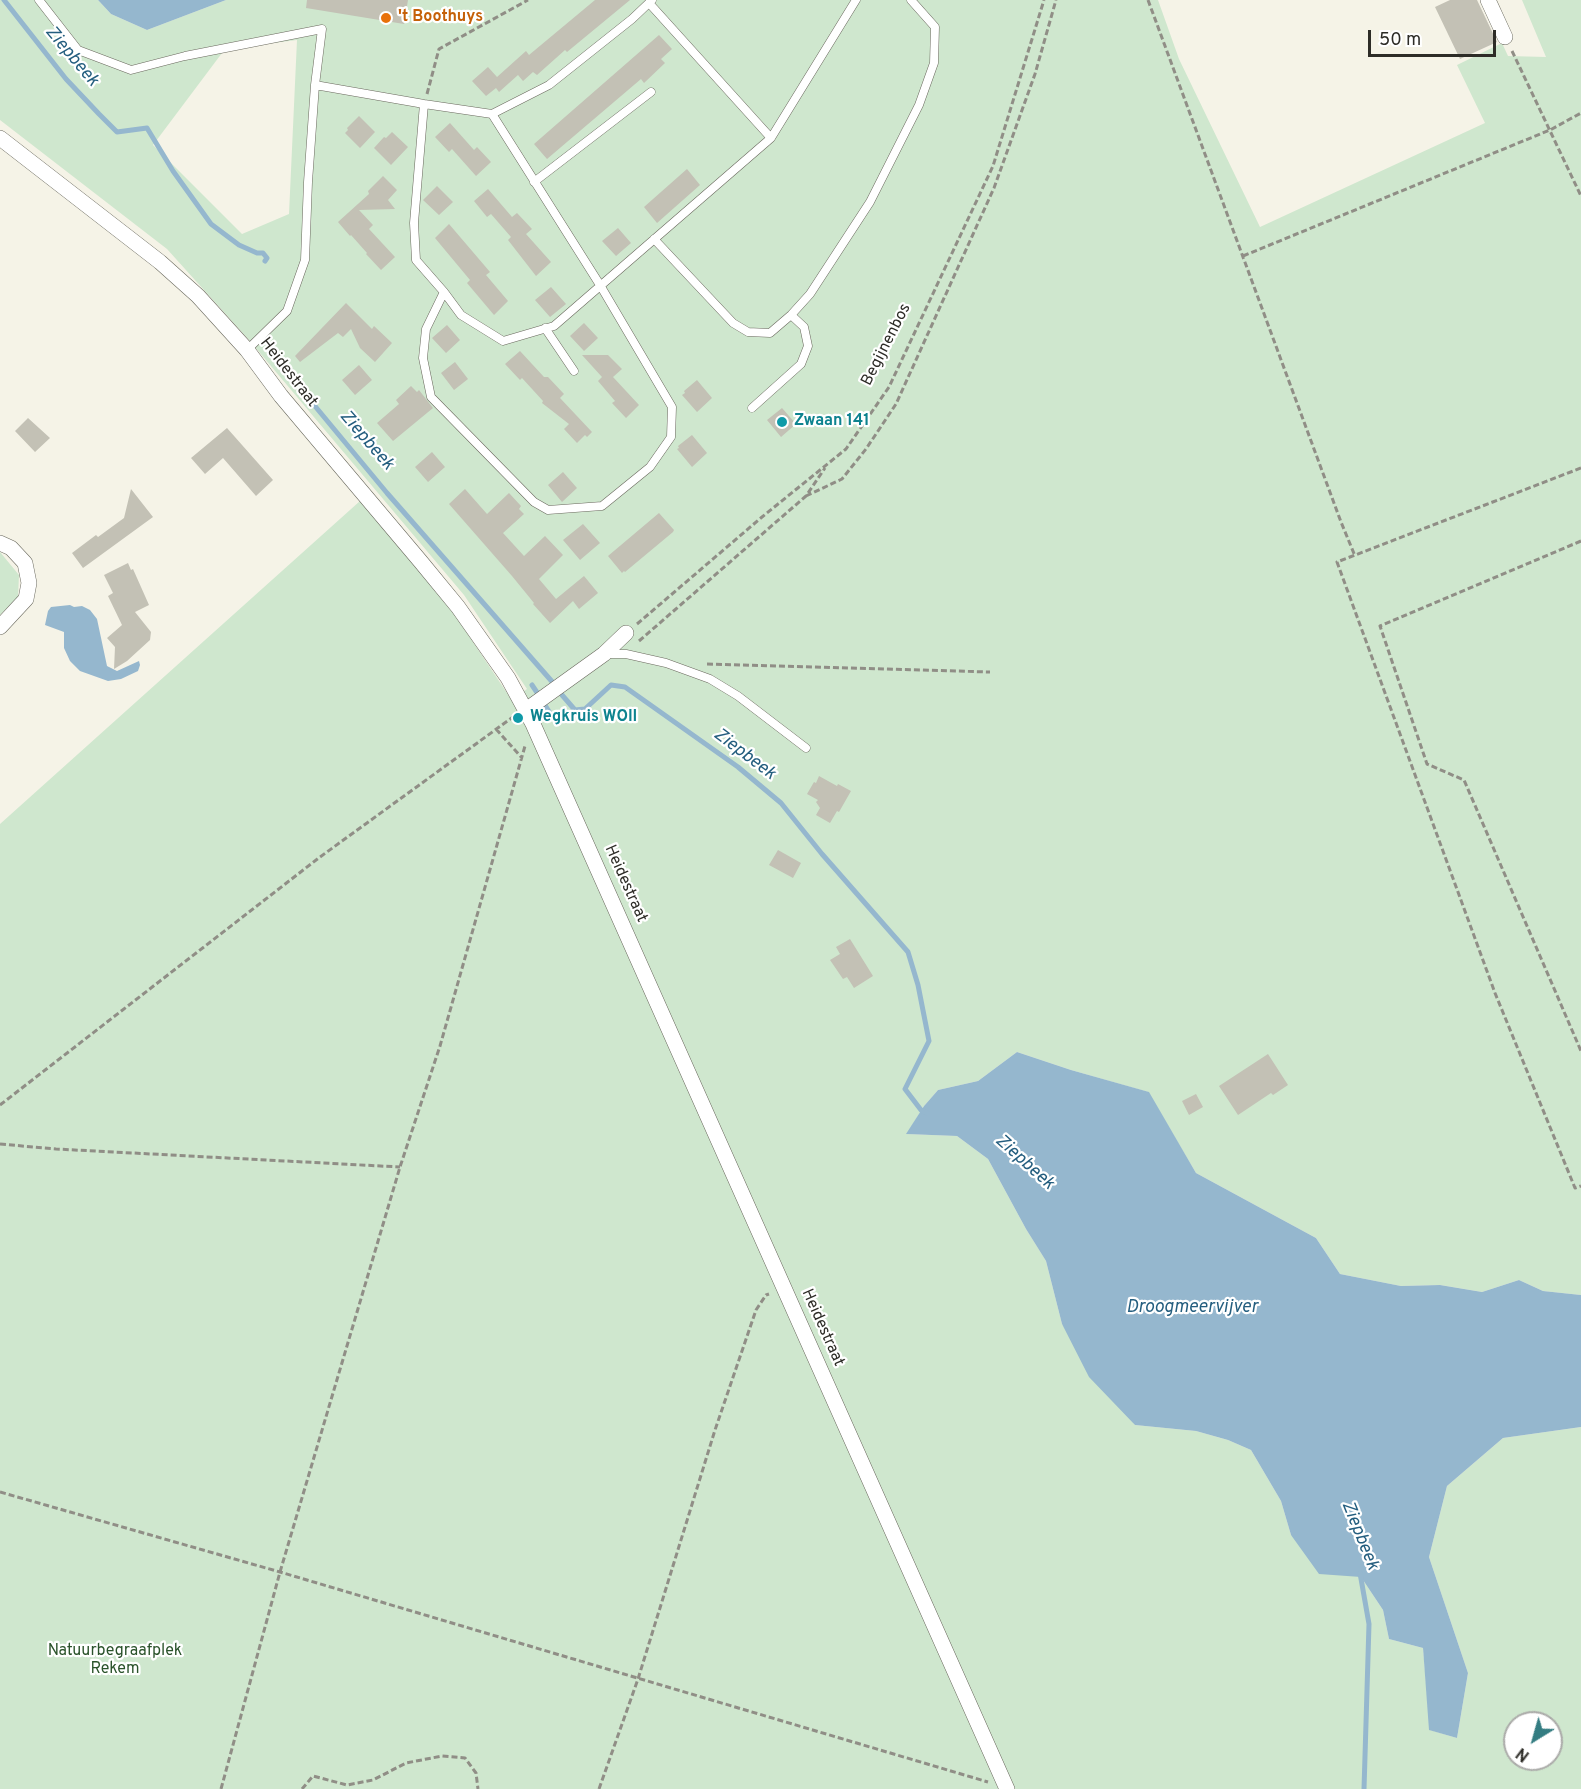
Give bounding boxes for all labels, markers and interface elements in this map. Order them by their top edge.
place label: 't Boothuys [398,8,483,28]
marker: 't Boothuys [379,11,393,25]
scale bar [1371,18,1498,56]
water label: Ziepbeek [39,22,103,92]
text: 50 m [1379,29,1421,52]
street label: Begijnenbos [858,301,916,389]
street label: Heidestraat [255,334,321,412]
water label: Ziepbeek [334,407,398,475]
place label: Zwaan 141 [794,412,870,432]
marker: Zwaan 141 [775,415,789,429]
place label: Wegkruis WOII [530,708,637,728]
marker: Wegkruis WOII [511,711,525,725]
water label: Ziepbeek [709,725,779,785]
street label: Heidestraat [599,842,651,926]
water label: Ziepbeek [990,1131,1058,1195]
street label: Heidestraat [796,1286,848,1370]
water label: Droogmeervijver [1126,1297,1258,1319]
water label: Ziepbeek [1335,1498,1383,1574]
park label: Natuurbegraafplek Rekem [48,1642,182,1680]
north arrow [1503,1711,1563,1771]
text: N [1513,1742,1534,1765]

